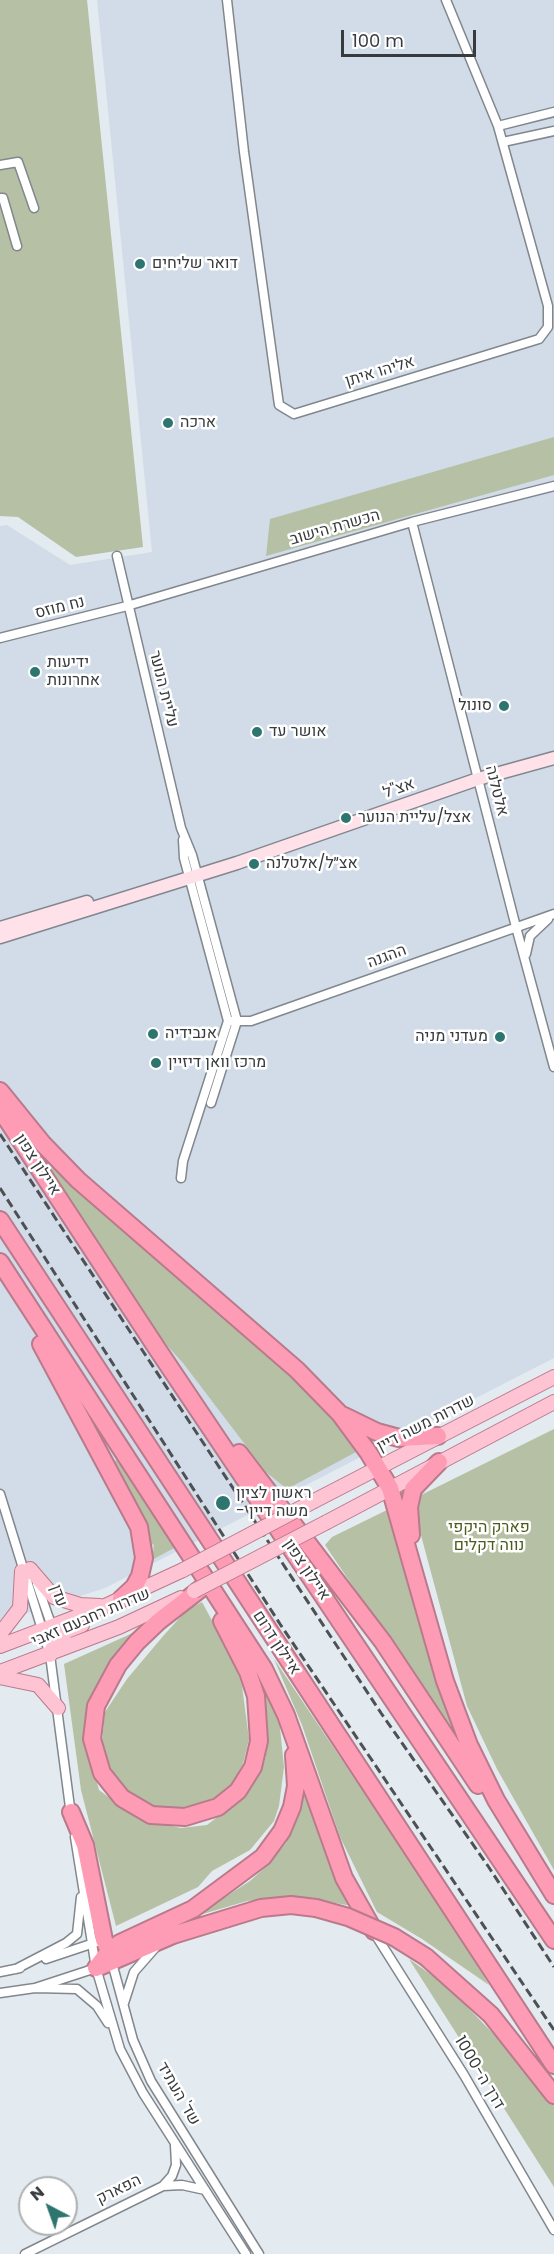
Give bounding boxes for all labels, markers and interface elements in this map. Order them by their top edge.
scale bar [344,18,479,56]
text: 100 m [352,28,404,53]
place label: דואר שליחים [152,254,238,274]
marker: דואר שליחים [133,257,147,271]
street label: אליהו איתן [343,352,417,392]
place label: ארכה [180,413,216,433]
marker: ארכה [161,416,175,430]
street label: הכשרת הישוב [288,506,382,550]
street label: נח מוזס [33,593,87,623]
street label: עליית הנוער [144,649,182,729]
place label: ידיעות אחרונות [47,653,100,691]
marker: ידיעות אחרונות [28,665,42,679]
place label: סונול [458,696,492,716]
marker: סונול [497,699,511,713]
place label: אושר עד [269,722,326,742]
marker: אושר עד [250,725,264,739]
street label: אלטלנה [480,764,512,818]
street label: אצ"ל [381,775,417,803]
place label: אצל/עליית הנוער [358,808,471,828]
marker: אצל/עליית הנוער [339,811,353,825]
place label: אצ״ל/אלטלנה [266,854,358,874]
marker: אצ״ל/אלטלנה [247,857,261,871]
street label: ההגנה [365,941,409,973]
place label: אנבידיה [165,1024,217,1044]
marker: אנבידיה [146,1027,160,1041]
place label: מעדני מניה [415,1027,488,1047]
marker: מעדני מניה [493,1030,507,1044]
place label: מרכז וואן דיזיין [168,1053,266,1073]
marker: מרכז וואן דיזיין [149,1056,163,1070]
street label: איילון צפון [10,1130,64,1200]
street label: שדרות משה דיין [374,1391,478,1457]
place label: ראשון לציון - משה דיין [236,1484,312,1522]
marker: ראשון לציון - משה דיין [214,1494,232,1512]
park label: פארק היקפי נווה דקלים [448,1518,530,1556]
street label: איילון צפון [279,1536,333,1604]
street label: עדן [45,1582,71,1610]
street label: שדרות רחבעם זאבי [29,1584,153,1652]
street label: איילון דרום [248,1607,304,1679]
street label: דרך ה-1000 [450,2033,508,2113]
street label: שד' העתיד [152,2059,204,2129]
street label: הפארק [93,2171,145,2209]
north arrow [18,2176,78,2236]
text: N [25,2181,49,2206]

